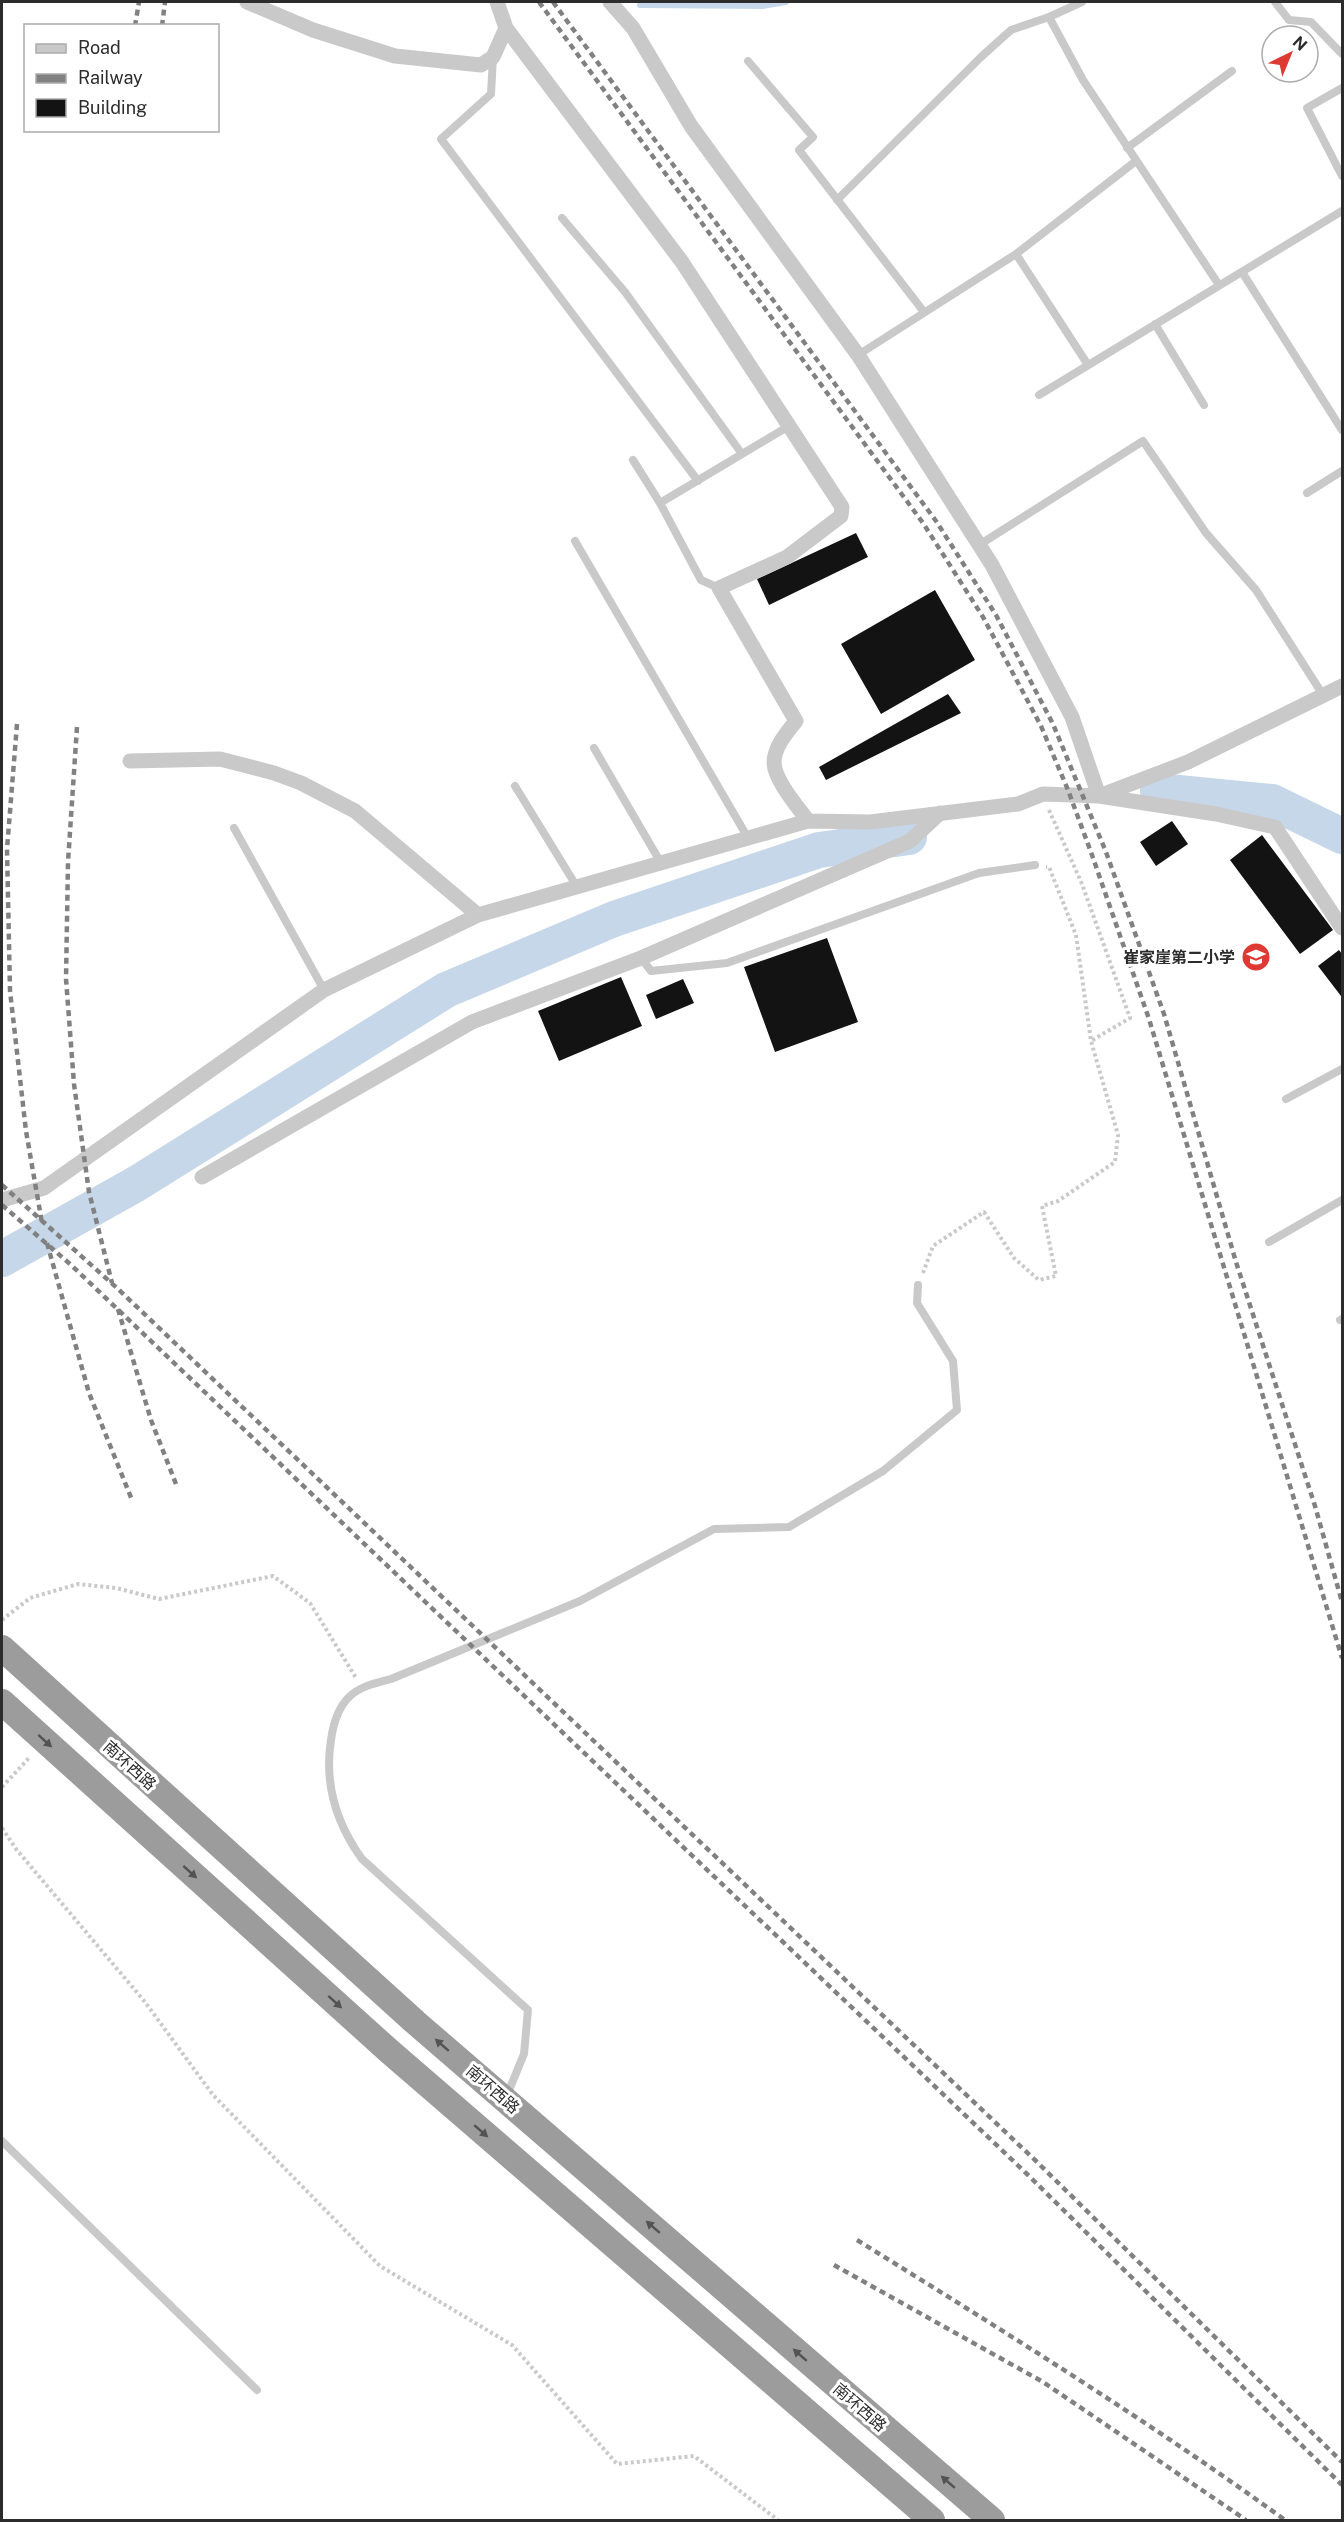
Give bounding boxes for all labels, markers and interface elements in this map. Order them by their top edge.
legend [24,24,219,132]
north arrow [1260,24,1320,84]
text: N [1289,32,1311,55]
text: Road [78,37,121,58]
text: Railway [78,67,143,88]
text: Building [78,97,147,118]
school or university icon: 崔家崖第二小学 [1240,941,1272,973]
place label: 崔家崖第二小学 [1123,948,1235,967]
one-way arrow [37,1734,52,1747]
street label: 南环西路 [100,1737,160,1794]
one-way arrow [182,1865,197,1878]
one-way arrow [327,1995,342,2008]
one-way arrow [435,2039,450,2052]
street label: 南环西路 [462,2061,523,2118]
one-way arrow [473,2124,488,2137]
one-way arrow [646,2221,661,2234]
one-way arrow [793,2349,808,2362]
street label: 南环西路 [829,2379,890,2436]
one-way arrow [941,2476,956,2489]

